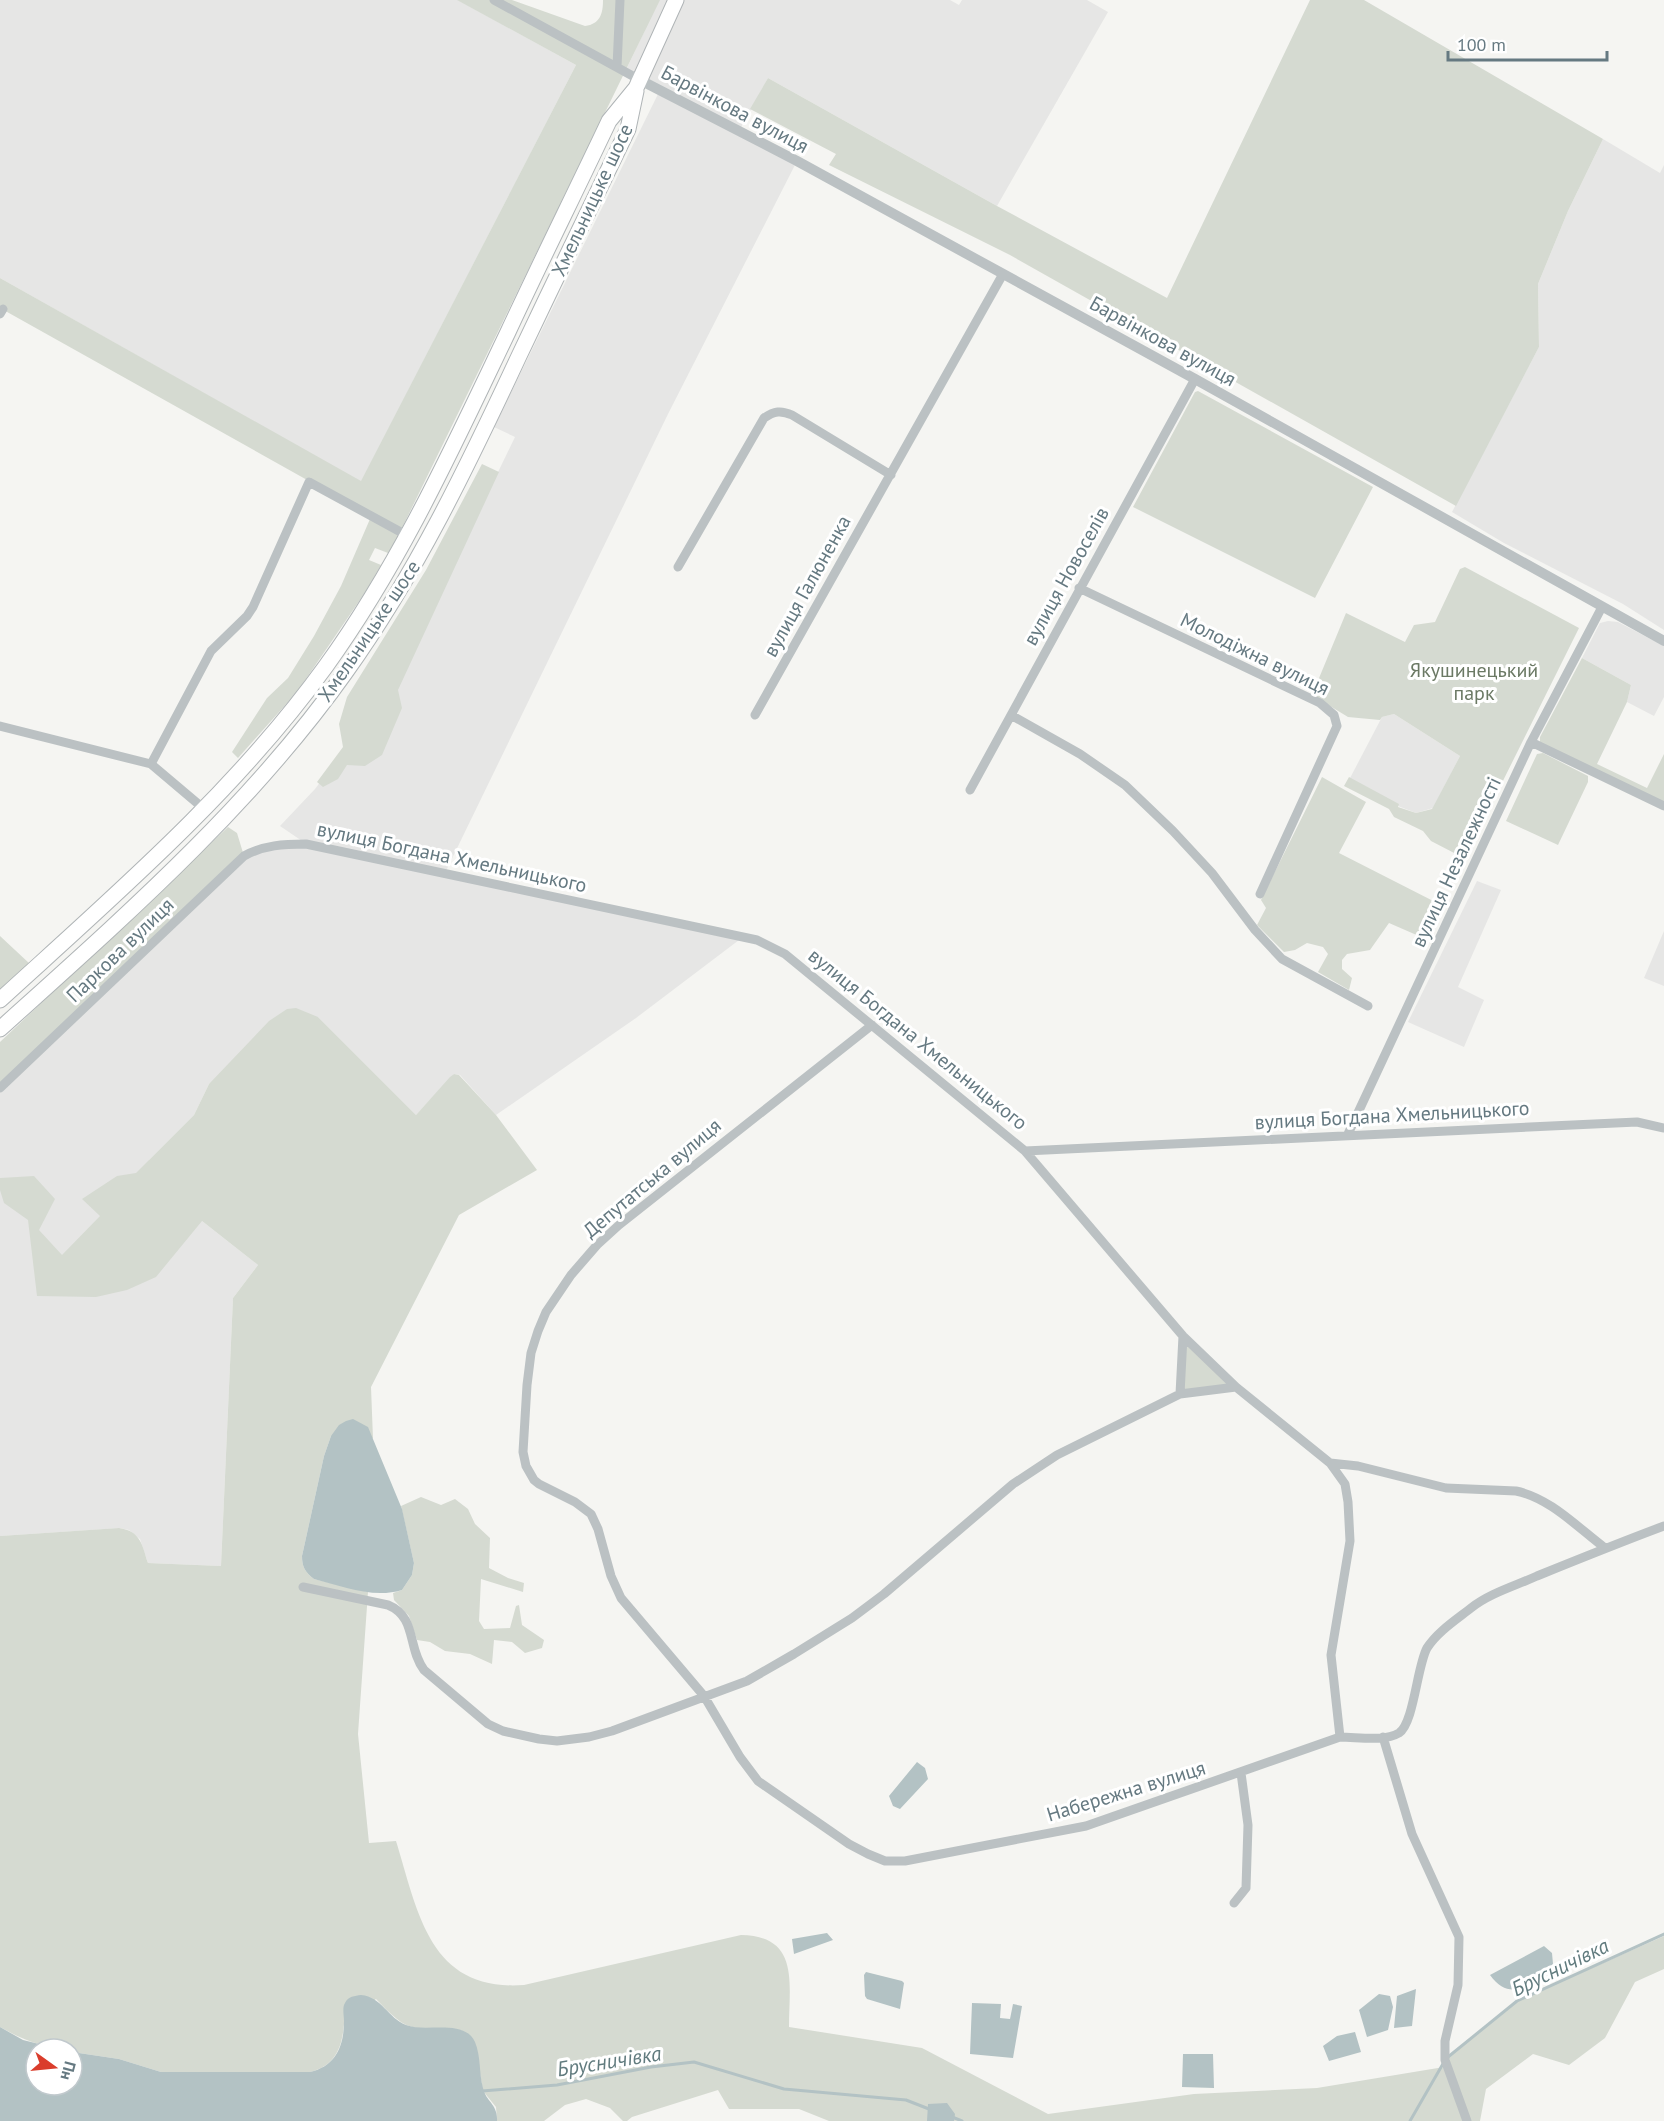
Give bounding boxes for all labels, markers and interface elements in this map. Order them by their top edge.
scale bar [1448,24,1607,62]
text: 100 m [1457,33,1506,56]
street label: Барвінкова вулиця [657,59,813,159]
street label: Хмельницьке шосе [545,120,639,280]
street label: Барвінкова вулиця [1085,290,1241,392]
street label: вулиця Новоселів [1017,502,1115,650]
street label: вулиця Галюненка [757,511,857,661]
street label: Хмельницьке шосе [312,555,426,707]
street label: Молодіжна вулиця [1176,607,1334,701]
park label: Якушинецький парк [1410,657,1538,706]
street label: вулиця Незалежності [1405,773,1507,951]
street label: вулиця Богдана Хмельницького [315,816,589,898]
street label: Паркова вулиця [61,892,179,1008]
street label: вулиця Богдана Хмельницького [803,942,1033,1136]
street label: вулиця Богдана Хмельницького [1254,1095,1530,1135]
street label: Депутатська вулиця [578,1113,726,1243]
street label: Набережна вулиця [1043,1754,1209,1828]
water label: Брусничівка [1507,1932,1614,2002]
north arrow [24,2037,84,2097]
water label: Брусничівка [555,2039,664,2083]
text: Пн [56,2059,81,2083]

